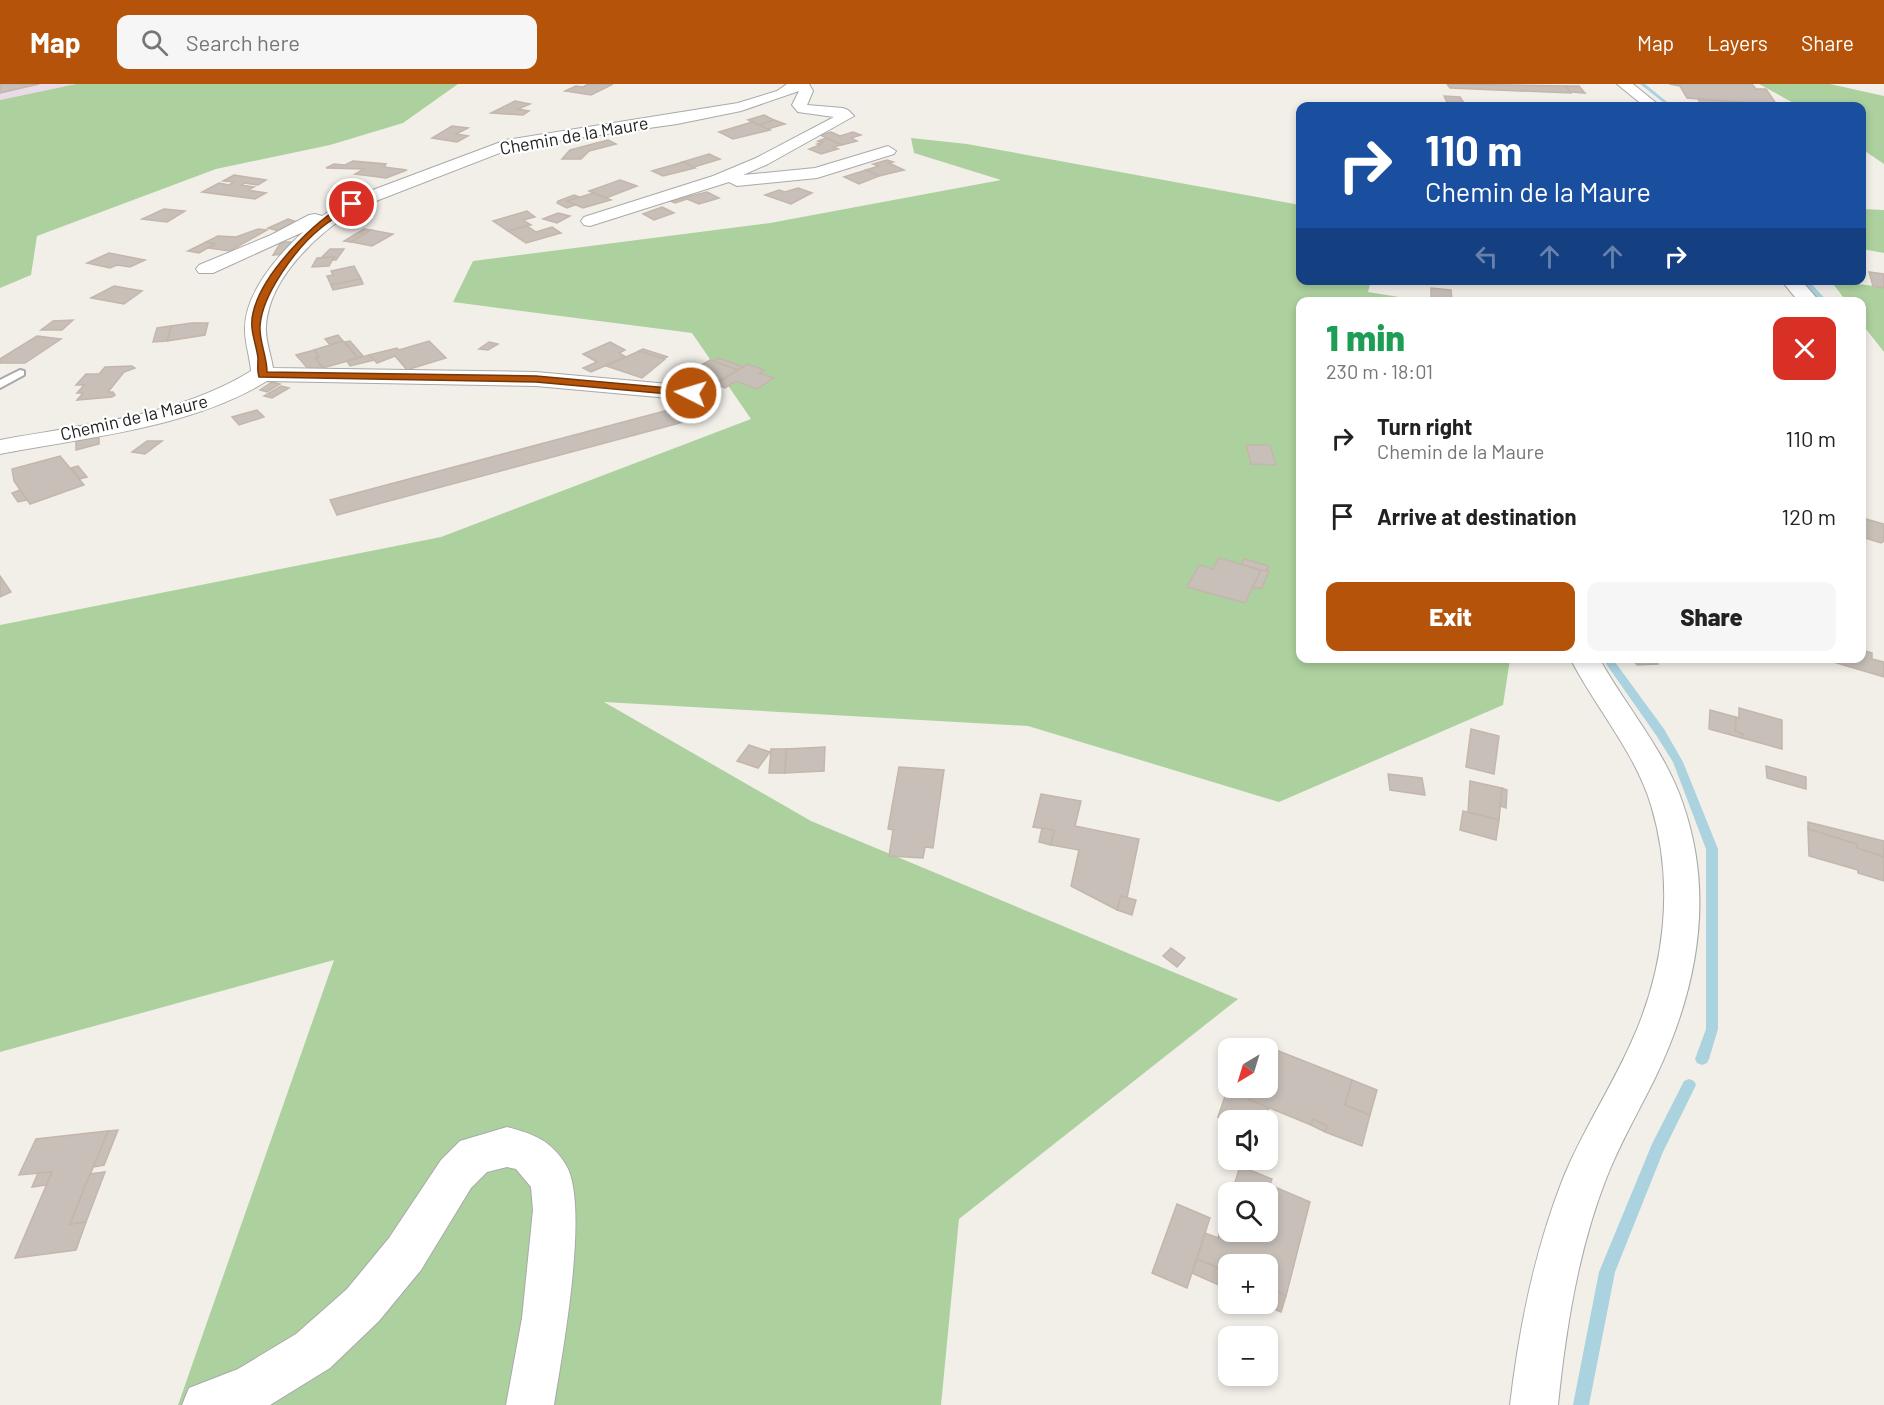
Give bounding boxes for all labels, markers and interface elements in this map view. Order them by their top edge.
search box [117,15,537,69]
text: Map [30,25,81,59]
icon: search [138,26,171,59]
text: Search here [186,29,300,55]
text: Map [1637,30,1674,55]
text: Layers [1707,30,1768,55]
text: Share [1801,30,1854,55]
street label: Chemin de la Maure [498,111,650,159]
text: 110 m [1425,124,1522,174]
icon: right [1326,126,1404,204]
text: Chemin de la Maure [1425,175,1651,207]
pin [326,178,377,229]
icon: arrive [335,187,368,220]
icon: left [1470,240,1503,273]
icon: ahead [1533,240,1566,273]
icon: ahead [1596,240,1629,273]
icon: right [1659,240,1692,273]
text: 1 min [1326,315,1405,358]
button: close [1773,317,1836,380]
text: 230 m · 18:01 [1326,359,1433,383]
position arrow [659,361,723,425]
street label: Chemin de la Maure [58,389,210,445]
text: Turn right [1377,413,1472,439]
icon: right [1326,422,1359,455]
text: 110 m [1786,425,1836,451]
text: Chemin de la Maure [1377,439,1544,463]
icon: arrive [1326,500,1359,533]
text: Arrive at destination [1377,503,1576,529]
text: 120 m [1781,503,1836,529]
button: Exit [1326,582,1575,651]
button: Share [1587,582,1836,651]
north arrow [1218,1038,1278,1098]
map controls [1218,1038,1278,1386]
button: sound [1218,1110,1278,1170]
button: search [1218,1182,1278,1242]
button: + [1218,1254,1278,1314]
button: − [1218,1326,1278,1386]

